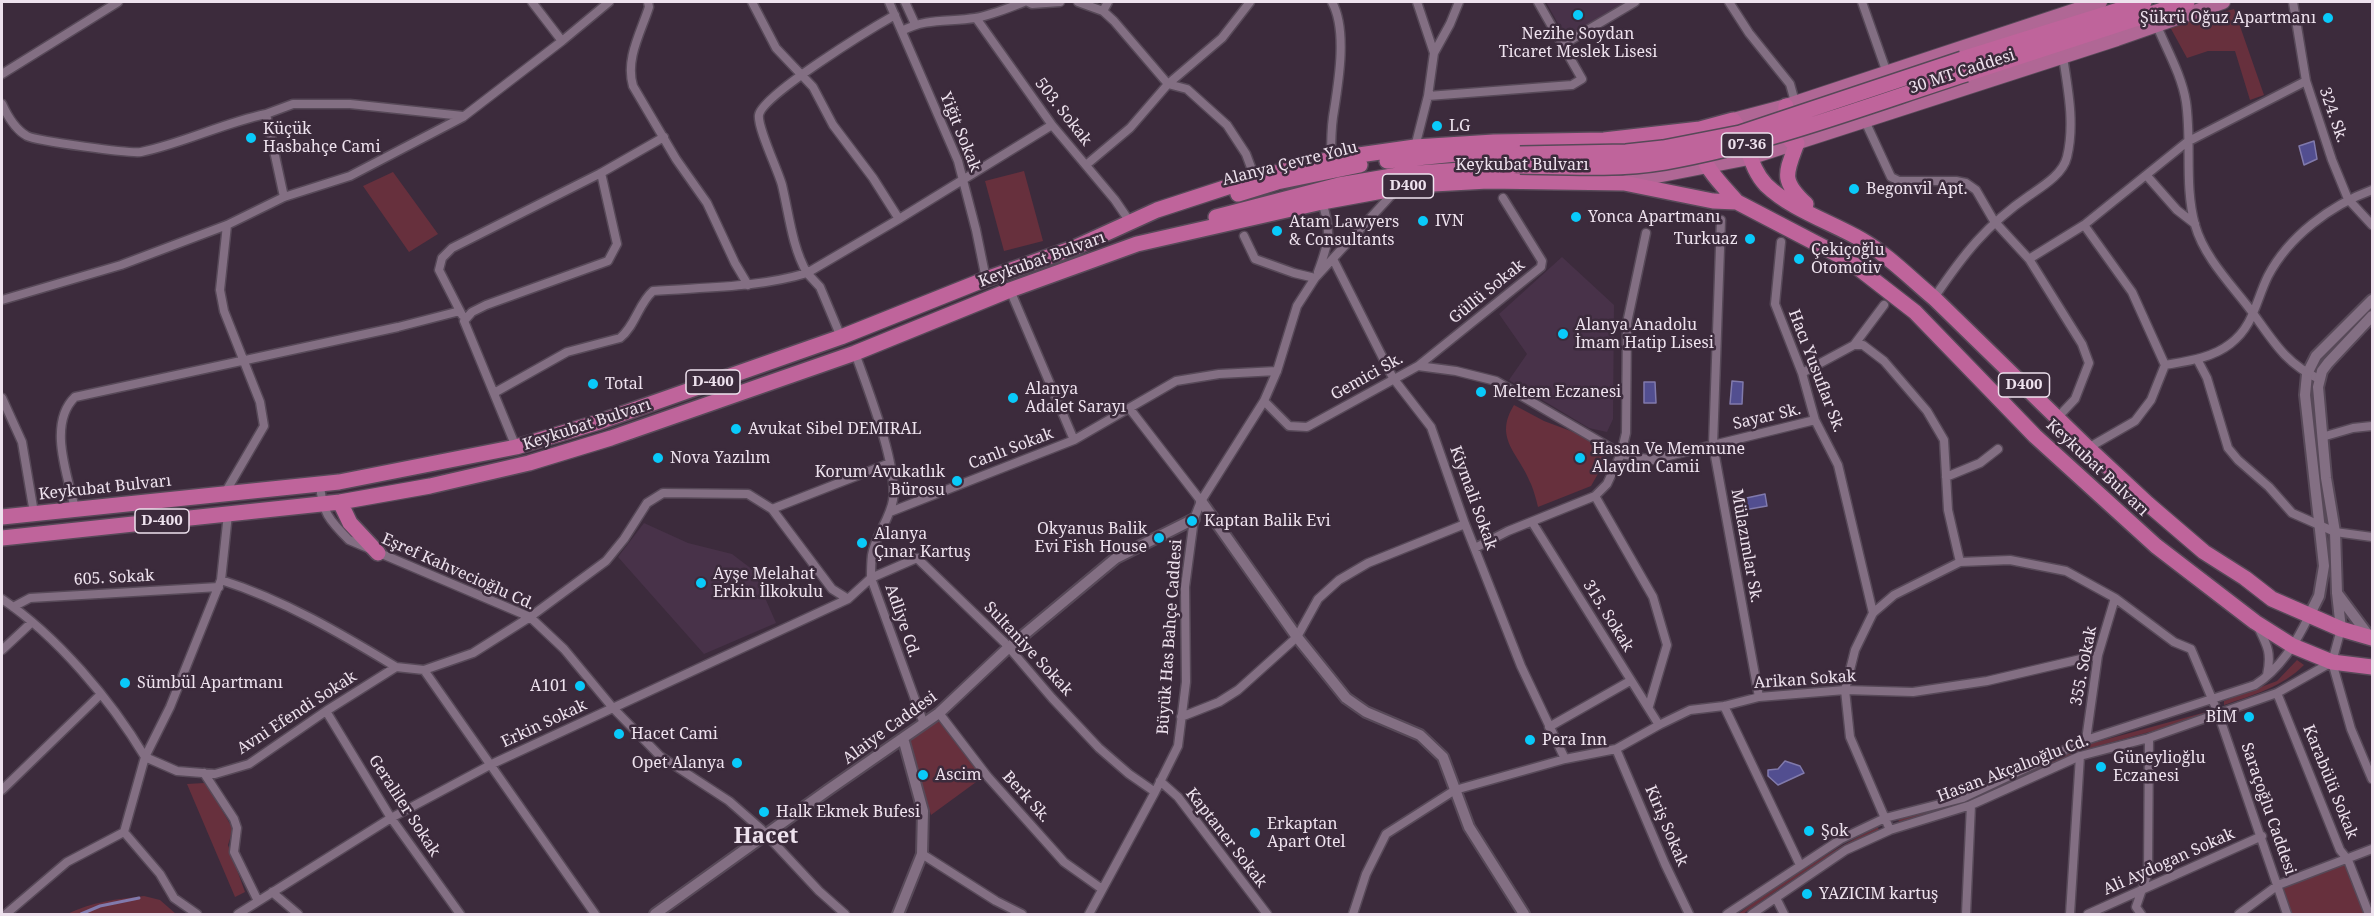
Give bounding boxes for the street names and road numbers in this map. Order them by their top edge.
street label: 30 MT Caddesi [1907,46,2017,98]
street label: 503. Sokak [1031,74,1095,150]
street label: 324. Sk. [2315,85,2351,145]
street label: Yiğit Sokak [935,89,985,175]
road number: 07-36 [1722,133,1772,157]
street label: Alanya Çevre Yolu [1220,138,1360,190]
street label: Keykubat Bulvarı [1455,155,1589,175]
road number: D400 [1382,174,1434,198]
street label: Keykubat Bulvarı [976,228,1108,292]
street label: Güllü Sokak [1445,256,1529,328]
street label: Hacı Yusuflar Sk. [1784,307,1848,435]
street label: Gemici Sk. [1328,349,1406,405]
road number: D-400 [686,370,740,394]
road number: D400 [1998,373,2050,397]
street label: Keykubat Bulvarı [521,395,653,455]
street label: Sayar Sk. [1731,400,1803,434]
street label: Keykubat Bulvarı [2042,416,2152,520]
street label: Canlı Sokak [966,424,1056,474]
street label: Kiymali Sokak [1445,443,1501,553]
street label: Keykubat Bulvarı [38,471,172,505]
street label: Mülazımlar Sk. [1727,488,1765,604]
road number: D-400 [135,509,189,533]
street label: Eşref Kahvecioğlu Cd. [379,530,537,614]
street label: Büyük Has Bahçe Caddesi [1154,539,1186,735]
street label: 605. Sokak [73,566,155,590]
street label: 315. Sokak [1578,577,1638,655]
street label: Adliye Cd. [881,582,923,660]
street label: Sultaniye Sokak [980,598,1076,700]
street label: 355. Sokak [2067,625,2101,707]
street label: Avni Efendi Sokak [234,667,360,759]
street label: Arikan Sokak [1753,667,1857,693]
street label: Alaiye Caddesi [839,687,941,769]
street label: Erkin Sokak [498,696,590,752]
street label: Karabülü Sokak [2298,722,2362,842]
street label: Hasan Akçalıoğlu Cd. [1935,731,2091,807]
street label: Saraçoğlu Caddesi [2236,740,2300,878]
street label: Geraliler Sokak [364,752,444,860]
street label: Berk Sk. [998,767,1054,827]
street label: Kiriş Sokak [1640,783,1692,869]
street label: Kaptaner Sokak [1181,784,1271,892]
street label: Ali Aydogan Sokak [2100,824,2238,900]

